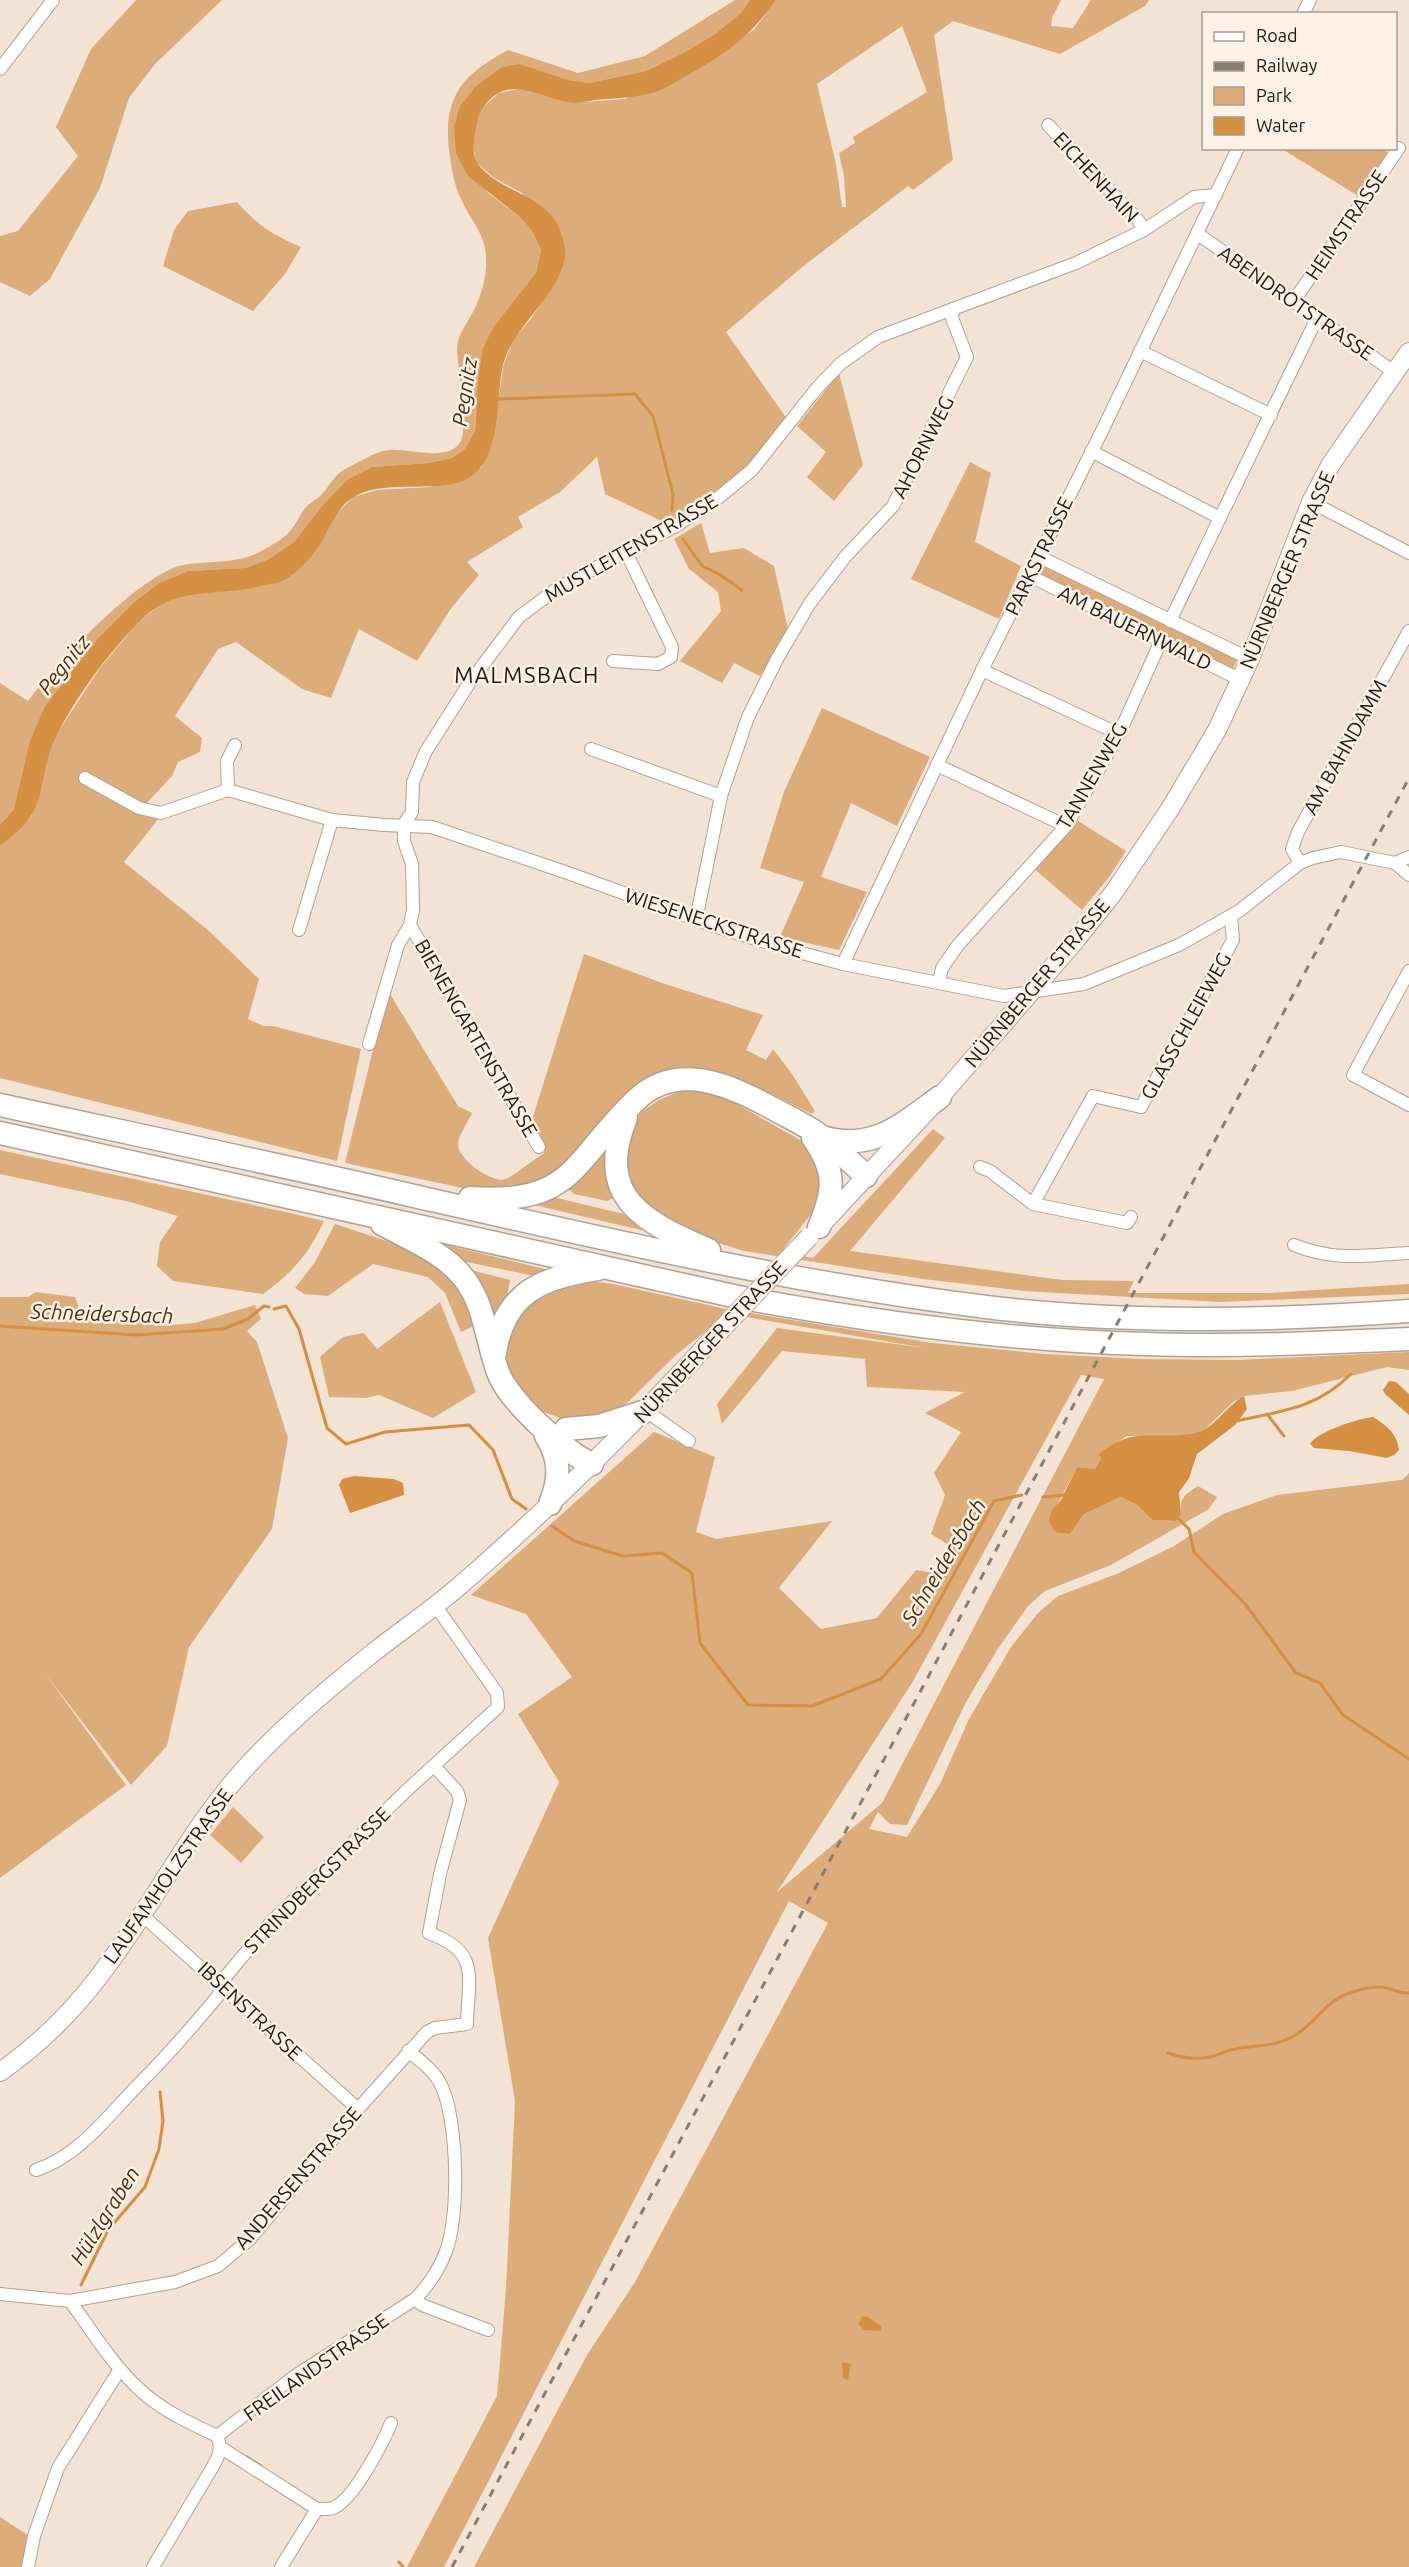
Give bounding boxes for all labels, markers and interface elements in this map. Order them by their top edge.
legend [1202,12,1397,150]
text: Road [1256,25,1298,45]
text: Railway [1256,55,1318,75]
text: Park [1256,85,1292,105]
text: Water [1256,115,1306,135]
street label: EICHENHAIN [1049,127,1144,226]
street label: HEIMSTRASSE [1300,165,1391,284]
street label: ABENDROTSTRASSE [1214,240,1378,365]
water label: Pegnitz [447,354,482,428]
street label: AHORNWEG [887,392,958,502]
street label: NÜRNBERGER STRASSE [1234,467,1339,672]
street label: MUSTLEITENSTRASSE [540,489,721,606]
street label: PARKSTRASSE [1000,493,1077,619]
street label: AM BAUERNWALD [1055,580,1216,675]
water label: Pegnitz [32,629,95,699]
district label: MALMSBACH [454,662,600,687]
street label: AM BAHNDAMM [1298,675,1391,818]
street label: TANNENWEG [1052,718,1131,833]
street label: WIESENECKSTRASSE [622,883,806,962]
street label: NÜRNBERGER STRASSE [959,894,1114,1071]
street label: BIENENGARTENSTRASSE [410,935,542,1141]
street label: GLASSCHLEIFWEG [1136,948,1235,1103]
street label: NÜRNBERGER STRASSE [629,1256,791,1427]
water label: Schneidersbach [29,1298,174,1327]
water label: Schneidersbach [896,1494,990,1630]
street label: LAUFAMHOLZSTRASSE [98,1784,237,1968]
street label: STRINDBERGSTRASSE [239,1802,394,1957]
street label: IBSENSTRASSE [194,1957,307,2065]
street label: ANDERSENSTRASSE [230,2102,366,2254]
water label: Hülzlgraben [65,2162,144,2269]
street label: FREILANDSTRASSE [239,2308,393,2425]

